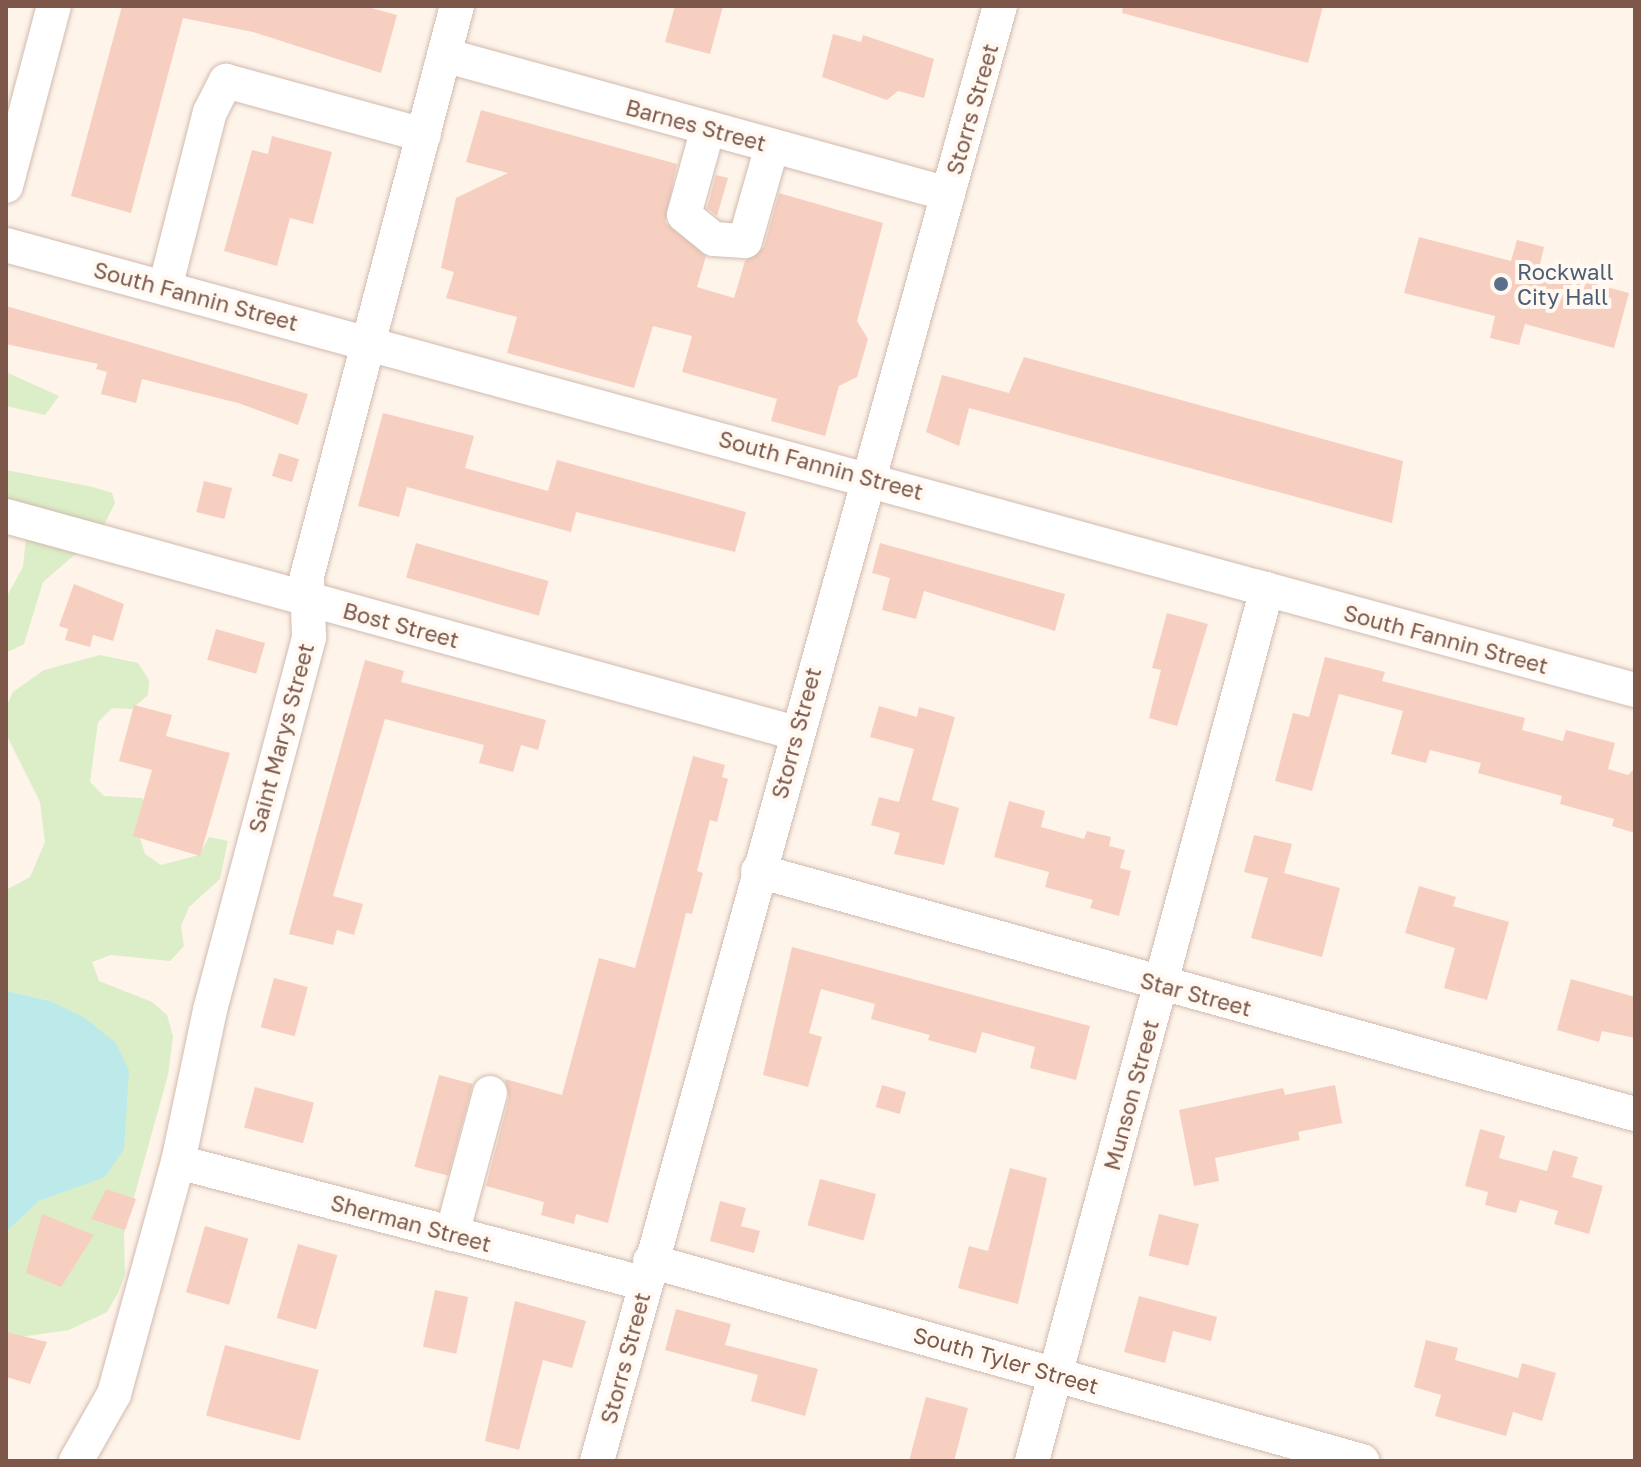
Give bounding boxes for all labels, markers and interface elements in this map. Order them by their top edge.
street label: Storrs Street [941,40,1003,178]
street label: Barnes Street [623,94,769,156]
street label: South Fannin Street [91,256,301,336]
place label: Rockwall City Hall [1517,258,1613,310]
marker: Rockwall City Hall [1492,275,1510,293]
street label: South Fannin Street [716,425,926,505]
street label: Bost Street [340,597,462,653]
street label: South Fannin Street [1341,599,1551,679]
street label: Saint Marys Street [243,640,319,836]
street label: Storrs Street [766,664,826,802]
street label: Star Street [1137,966,1255,1022]
street label: Munson Street [1098,1017,1164,1173]
street label: Sherman Street [328,1189,494,1257]
street label: Storrs Street [595,1289,655,1427]
street label: South Tyler Street [910,1321,1102,1399]

